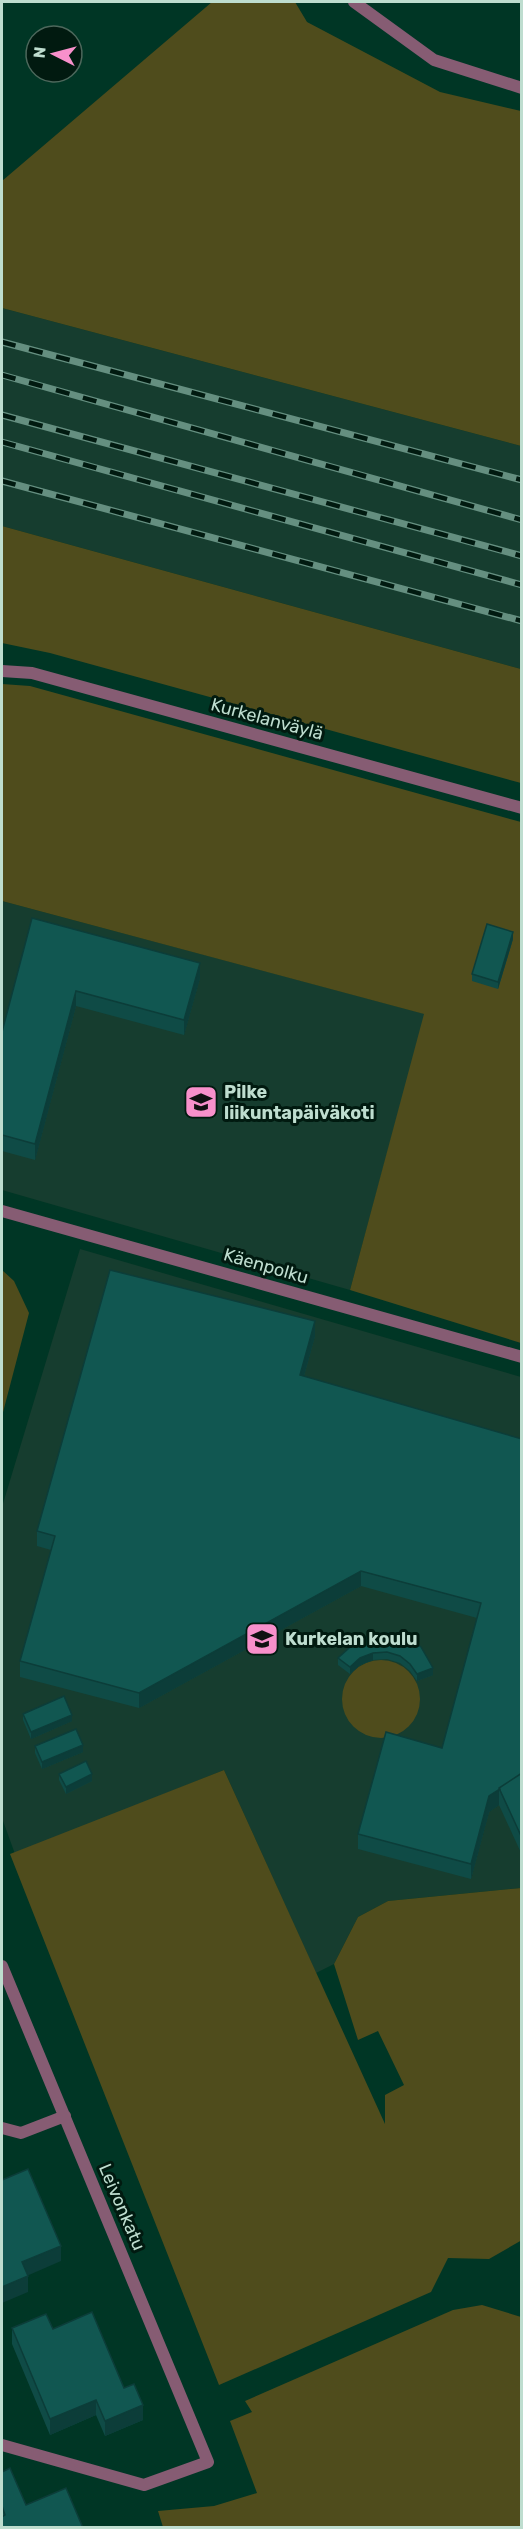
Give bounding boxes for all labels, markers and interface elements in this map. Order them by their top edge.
north arrow [24,24,84,84]
text: N [30,46,50,59]
street label: Kurkelanväylä [208,693,326,745]
place label: Pilke liikuntapäiväkoti [224,1081,375,1124]
school or university icon: Pilke liikuntapäiväkoti [183,1084,219,1120]
street label: Käenpolku [221,1243,311,1289]
school or university icon: Kurkelan koulu [244,1621,280,1657]
place label: Kurkelan koulu [285,1628,418,1650]
street label: Leivonkatu [94,2160,150,2254]

